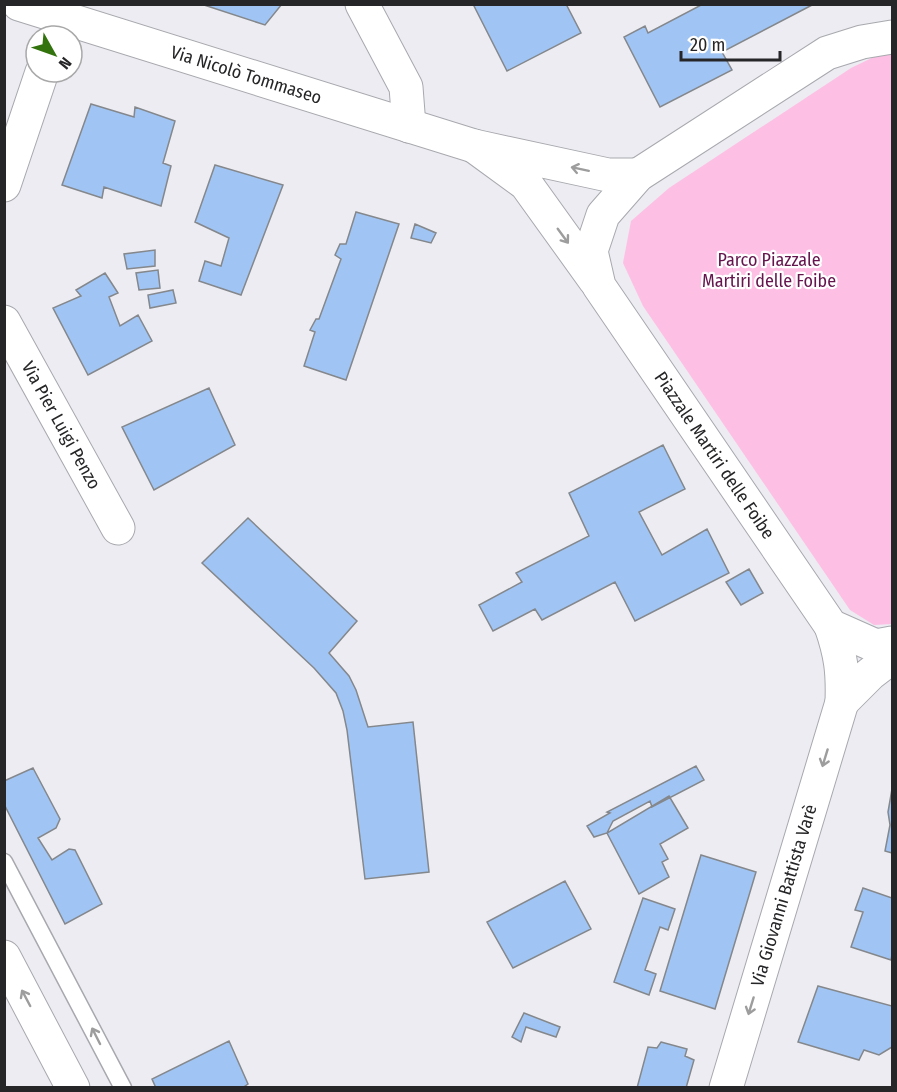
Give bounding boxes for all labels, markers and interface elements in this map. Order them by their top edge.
north arrow [24,24,84,84]
scale bar [681,24,780,62]
text: 20 m [690,34,725,56]
street label: Via Nicolò Tommaseo [168,41,324,109]
text: N [55,54,75,73]
one-way arrow [571,163,591,174]
one-way arrow [557,228,569,244]
park label: Parco Piazzale Martiri delle Foibe [702,249,836,292]
street label: Via Pier Luigi Penzo [17,357,105,493]
street label: Piazzale Martiri delle Foibe [650,367,779,543]
one-way arrow [819,749,830,768]
street label: Via Giovanni Battista Varè [746,802,822,989]
one-way arrow [20,990,32,1008]
one-way arrow [745,996,756,1015]
one-way arrow [89,1027,101,1045]

